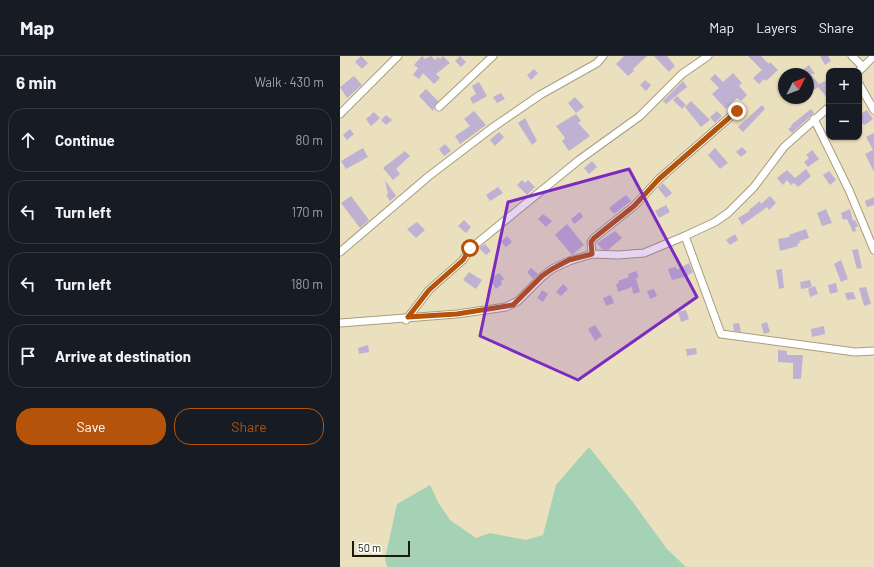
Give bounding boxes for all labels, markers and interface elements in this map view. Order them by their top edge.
text: Map [20,16,54,39]
text: Map [709,19,734,36]
text: Layers [756,19,797,36]
text: Share [819,19,854,36]
north arrow [778,68,814,104]
map controls [826,68,862,140]
button: + [826,68,862,104]
text: 6 min [16,72,56,92]
text: Walk · 430 m [255,74,324,90]
route end [728,102,746,120]
button: − [826,104,862,140]
icon: ahead [17,129,39,151]
text: Continue [55,131,115,149]
text: 80 m [296,132,323,148]
icon: left [17,201,39,223]
text: Turn left [55,203,111,221]
text: 170 m [292,204,323,220]
route start [461,239,479,257]
icon: left [17,273,39,295]
text: Turn left [55,275,111,293]
text: 180 m [291,276,323,292]
icon: arrive [17,345,39,367]
text: Arrive at destination [55,347,191,365]
button: Save [16,408,166,445]
button: Share [174,408,324,445]
scale bar [352,539,410,558]
text: 50 m [358,541,381,554]

